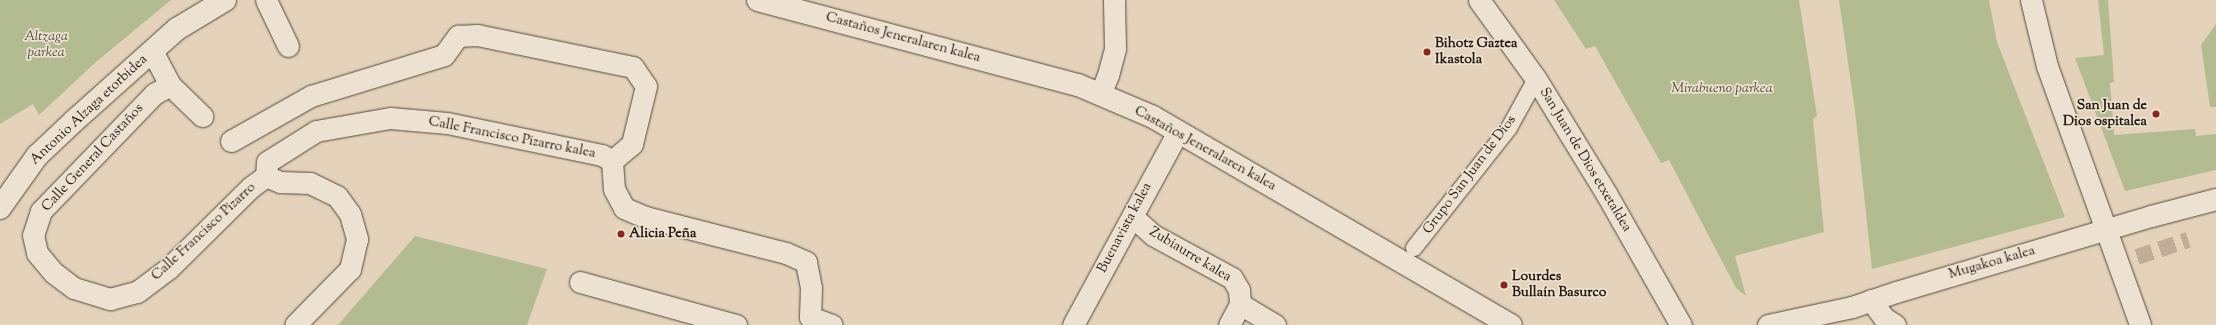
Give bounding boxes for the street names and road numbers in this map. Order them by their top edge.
street label: Castaños Jeneralaren kalea [824,9,982,67]
street label: Antonio Alzaga etorbidea [27,51,151,169]
street label: San Juan de Dios etxetaldea [1535,85,1635,235]
street label: Calle General Castaños [39,101,147,215]
street label: Castaños Jeneralaren kalea [1131,103,1279,195]
street label: Grupo San Juan de Dios [1420,112,1520,238]
street label: Calle Francisco Pizarro kalea [427,114,597,162]
street label: Calle Francisco Pizarro [148,179,260,285]
street label: Buenavista kalea [1094,180,1156,276]
street label: Zubiaurre kalea [1146,224,1234,286]
street label: Mugakoa kalea [1947,243,2037,283]

